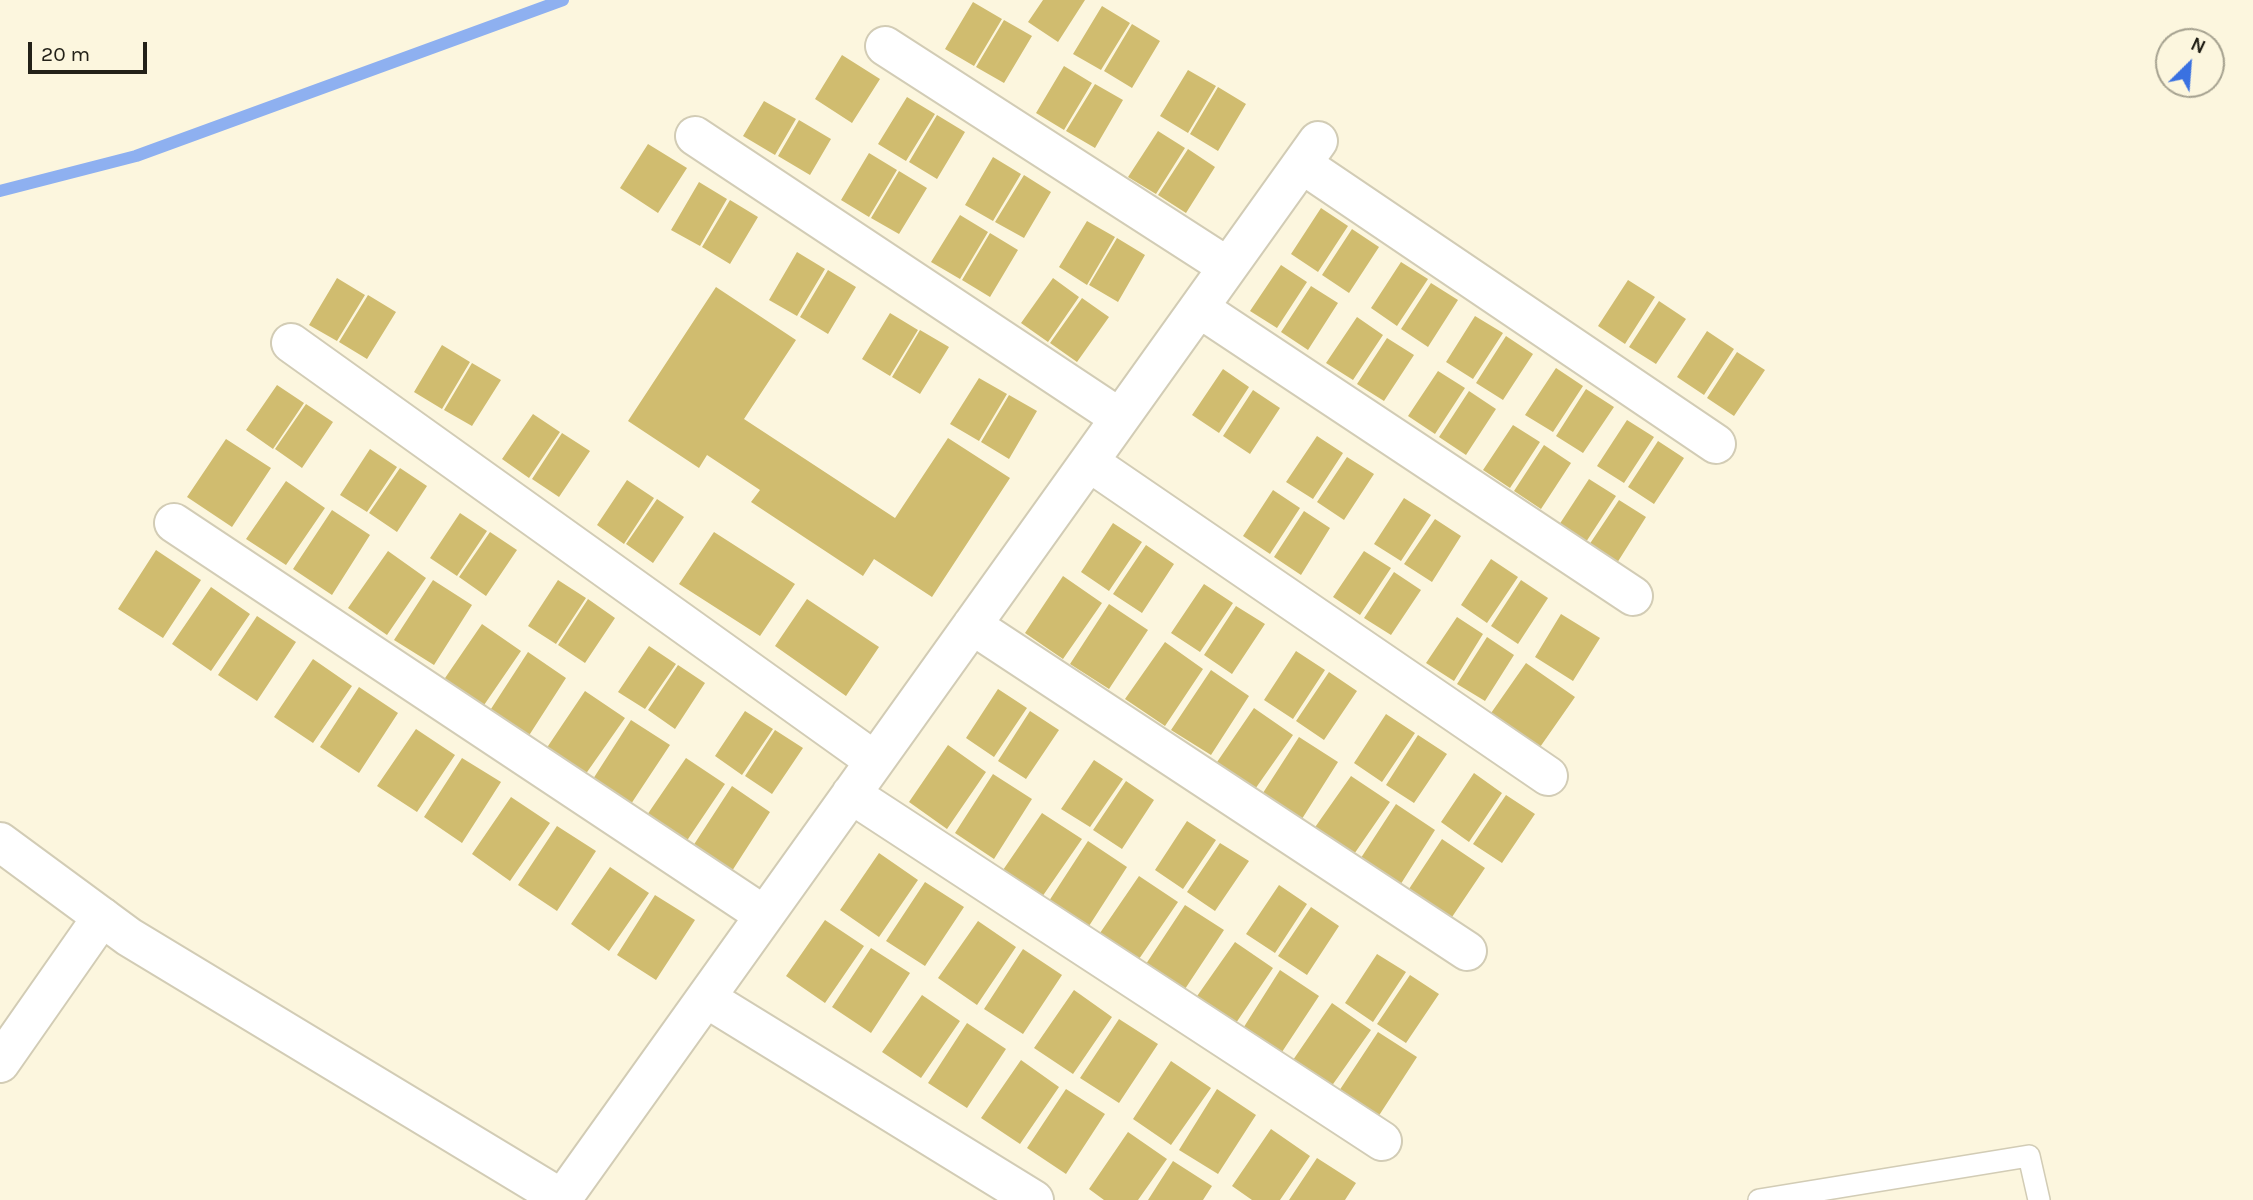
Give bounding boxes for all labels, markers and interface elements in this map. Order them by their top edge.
scale bar [32,28,150,72]
north arrow [2155,28,2225,98]
text: N [2187,33,2209,59]
text: 20 m [41,42,90,66]

